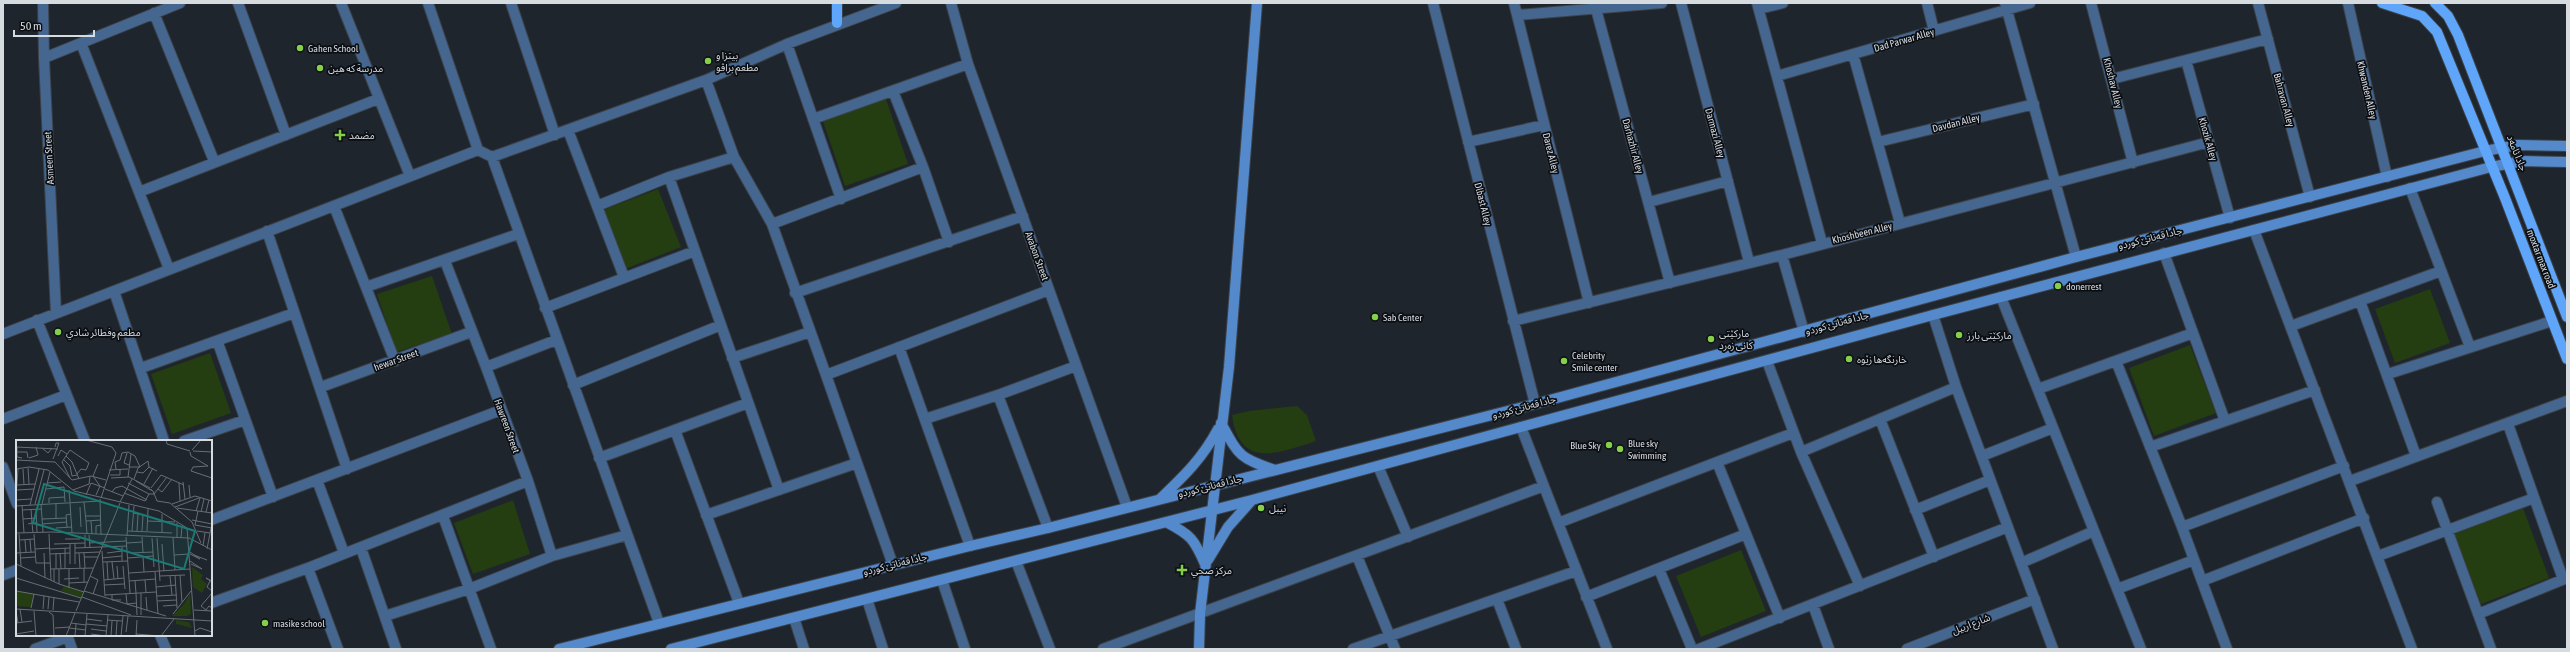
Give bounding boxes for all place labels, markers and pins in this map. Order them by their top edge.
marker: Gahen School [295,43,305,53]
place label: Gahen School [308,43,359,54]
place label: بيتزا و مطعم براڤو [716,50,759,75]
marker: بيتزا و مطعم براڤو [703,56,713,66]
marker: مدرسة كه هين [315,63,325,73]
place label: مدرسة كه هين [328,63,383,75]
marker: مضمد [334,129,346,141]
place label: مضمد [349,130,375,141]
marker: donerrest [2053,281,2063,291]
place label: donerrest [2066,281,2102,292]
marker: Sab Center [1370,312,1380,322]
place label: Sab Center [1383,312,1423,323]
marker: مطعم وفطائر شادي [53,327,63,337]
place label: مطعم وفطائر شادي [66,327,141,340]
place label: مارکێتی کانی زەرد [1719,328,1754,352]
marker: مارکێتی بارز [1954,330,1964,340]
place label: مارکێتی بارز [1966,330,2012,342]
marker: مارکێتی کانی زەرد [1706,334,1716,344]
place label: Celebrity Smile center [1572,350,1619,373]
marker: خارنگەها زێوە [1844,354,1854,364]
place label: خارنگەها زێوە [1857,354,1907,366]
marker: Celebrity Smile center [1559,356,1569,366]
place label: Blue sky Swimming [1628,438,1667,461]
place label: Blue Sky [1570,440,1601,451]
marker: Blue Sky [1604,440,1614,450]
marker: Blue sky Swimming [1615,444,1625,454]
marker: نيبل [1256,503,1266,513]
place label: نيبل [1269,503,1286,514]
marker: مركز صحي [1176,564,1188,576]
place label: مركز صحي [1191,565,1232,578]
marker: masike school [260,618,270,628]
place label: masike school [273,618,325,629]

